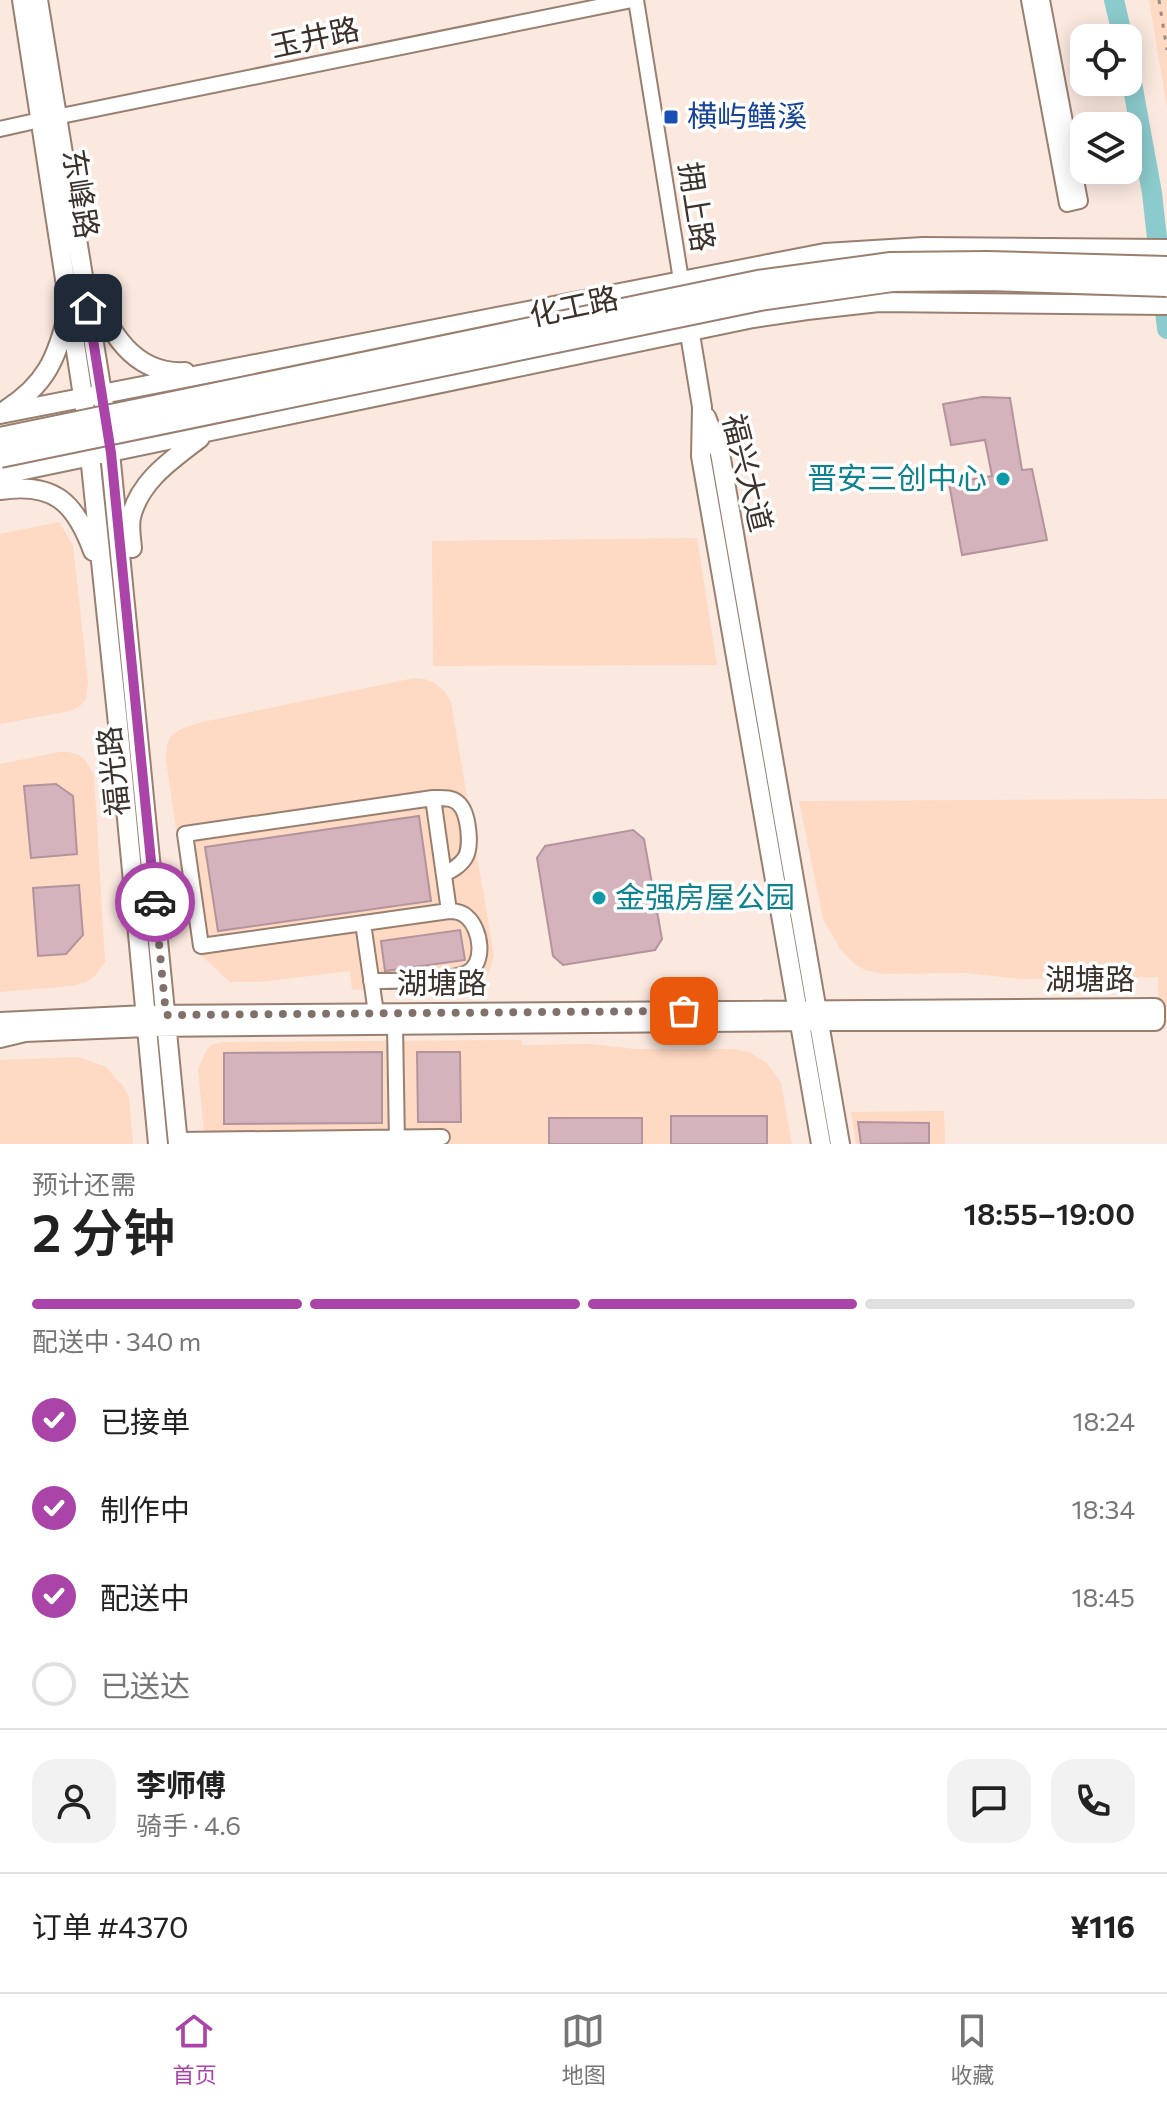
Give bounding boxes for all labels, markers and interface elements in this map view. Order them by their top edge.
street label: 玉井路 [267,8,362,63]
map controls [1070,24,1142,184]
button: locate [1070,24,1142,96]
place label: 横屿鳝溪 [687,96,807,133]
marker: 横屿鳝溪 [662,108,680,126]
button: layers [1070,112,1142,184]
street label: 东峰路 [57,146,108,241]
street label: 拥上路 [673,159,724,254]
pin [54,274,122,342]
street label: 化工路 [526,277,621,332]
icon: home [66,286,110,330]
street label: 福兴大道 [717,410,782,535]
place label: 晋安三创中心 [807,458,987,495]
marker: 晋安三创中心 [994,470,1012,488]
street label: 福光路 [88,725,135,818]
courier [115,862,195,942]
place label: 金强房屋公园 [615,877,795,914]
icon: car [133,880,177,924]
marker: 金强房屋公园 [590,889,608,907]
street label: 湖塘路 [1045,959,1135,996]
street label: 湖塘路 [397,963,487,1000]
pin [650,977,718,1045]
icon: bag [662,989,706,1033]
text: 预计还需 [32,1168,136,1199]
text: 18:55–19:00 [964,1194,1135,1231]
text: 2 分钟 [32,1199,175,1263]
text: 配送中 · 340 m [32,1325,201,1356]
icon: check [32,1398,76,1442]
text: 已接单 [100,1402,190,1439]
text: 18:24 [1072,1405,1135,1436]
icon: check [32,1486,76,1530]
text: 制作中 [100,1490,190,1527]
text: 18:34 [1072,1493,1135,1524]
icon: check [32,1574,76,1618]
text: 配送中 [100,1578,190,1615]
text: 18:45 [1071,1581,1135,1612]
text: 已送达 [100,1666,190,1703]
button: person [32,1759,116,1843]
button: chat [947,1759,1031,1843]
button: phone [1051,1759,1135,1843]
text: 李师傅 [136,1765,226,1802]
text: 骑手 · 4.6 [136,1809,241,1840]
text: 订单 #4370 [32,1907,189,1944]
text: ¥116 [1070,1907,1135,1944]
tab: 首页 [172,2009,217,2089]
tab: 地图 [561,2009,606,2089]
tab: 收藏 [950,2009,995,2089]

